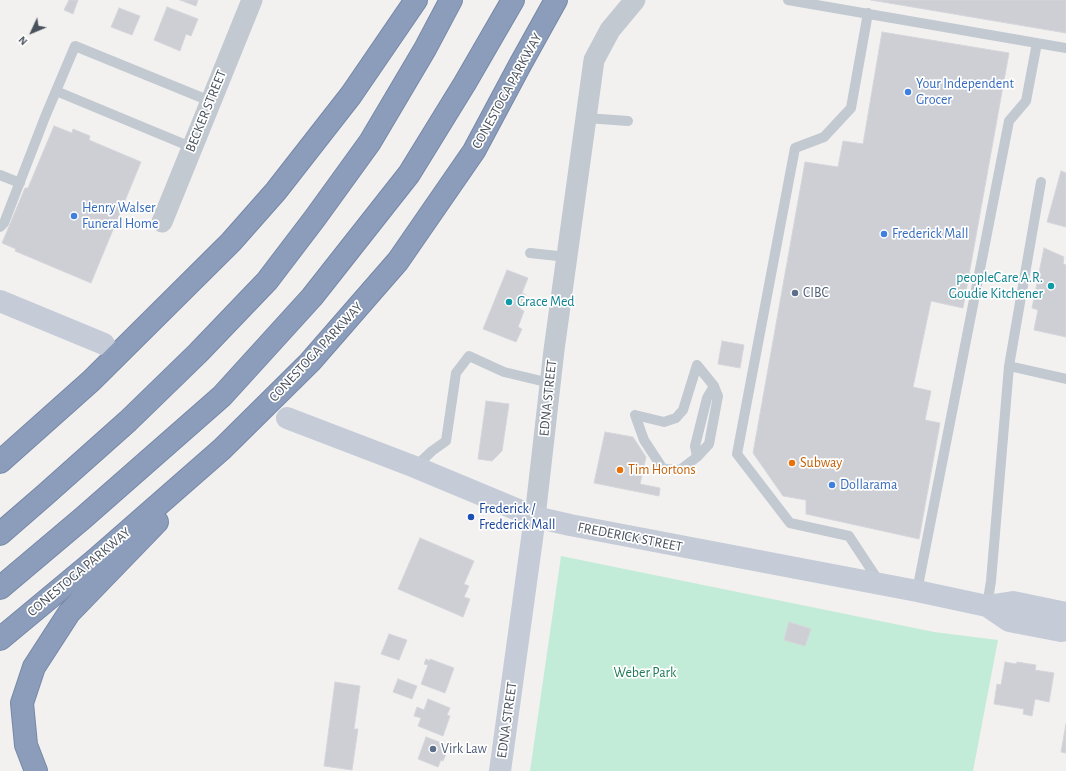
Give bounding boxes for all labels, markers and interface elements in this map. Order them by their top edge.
north arrow [12,12,52,52]
street label: CONESTOGA PARKWAY [468,30,546,152]
text: N [16,34,30,47]
street label: BECKER STREET [182,67,230,155]
place label: Your Independent Grocer [916,76,1014,108]
marker: Your Independent Grocer [903,87,913,97]
place label: Henry Walser Funeral Home [82,200,158,232]
marker: Henry Walser Funeral Home [69,211,79,221]
place label: Frederick Mall [892,226,969,242]
marker: Frederick Mall [879,229,889,239]
place label: peopleCare A.R. Goudie Kitchener [949,270,1043,302]
marker: peopleCare A.R. Goudie Kitchener [1046,281,1056,291]
place label: CIBC [803,285,829,301]
marker: CIBC [790,288,800,298]
place label: Grace Med [517,294,575,310]
marker: Grace Med [504,297,514,307]
street label: CONESTOGA PARKWAY [266,299,366,405]
street label: EDNA STREET [536,359,560,437]
place label: Subway [800,455,842,471]
marker: Subway [787,458,797,468]
place label: Tim Hortons [628,462,696,478]
marker: Tim Hortons [615,465,625,475]
place label: Dollarama [840,477,898,493]
marker: Dollarama [827,480,837,490]
place label: Frederick / Frederick Mall [479,501,556,534]
marker: Frederick / Frederick Mall [466,512,476,522]
street label: FREDERICK STREET [576,519,684,555]
street label: CONESTOGA PARKWAY [24,524,134,620]
park label: Weber Park [614,665,676,681]
street label: EDNA STREET [493,681,521,759]
place label: Virk Law [441,741,487,757]
marker: Virk Law [428,744,438,754]

